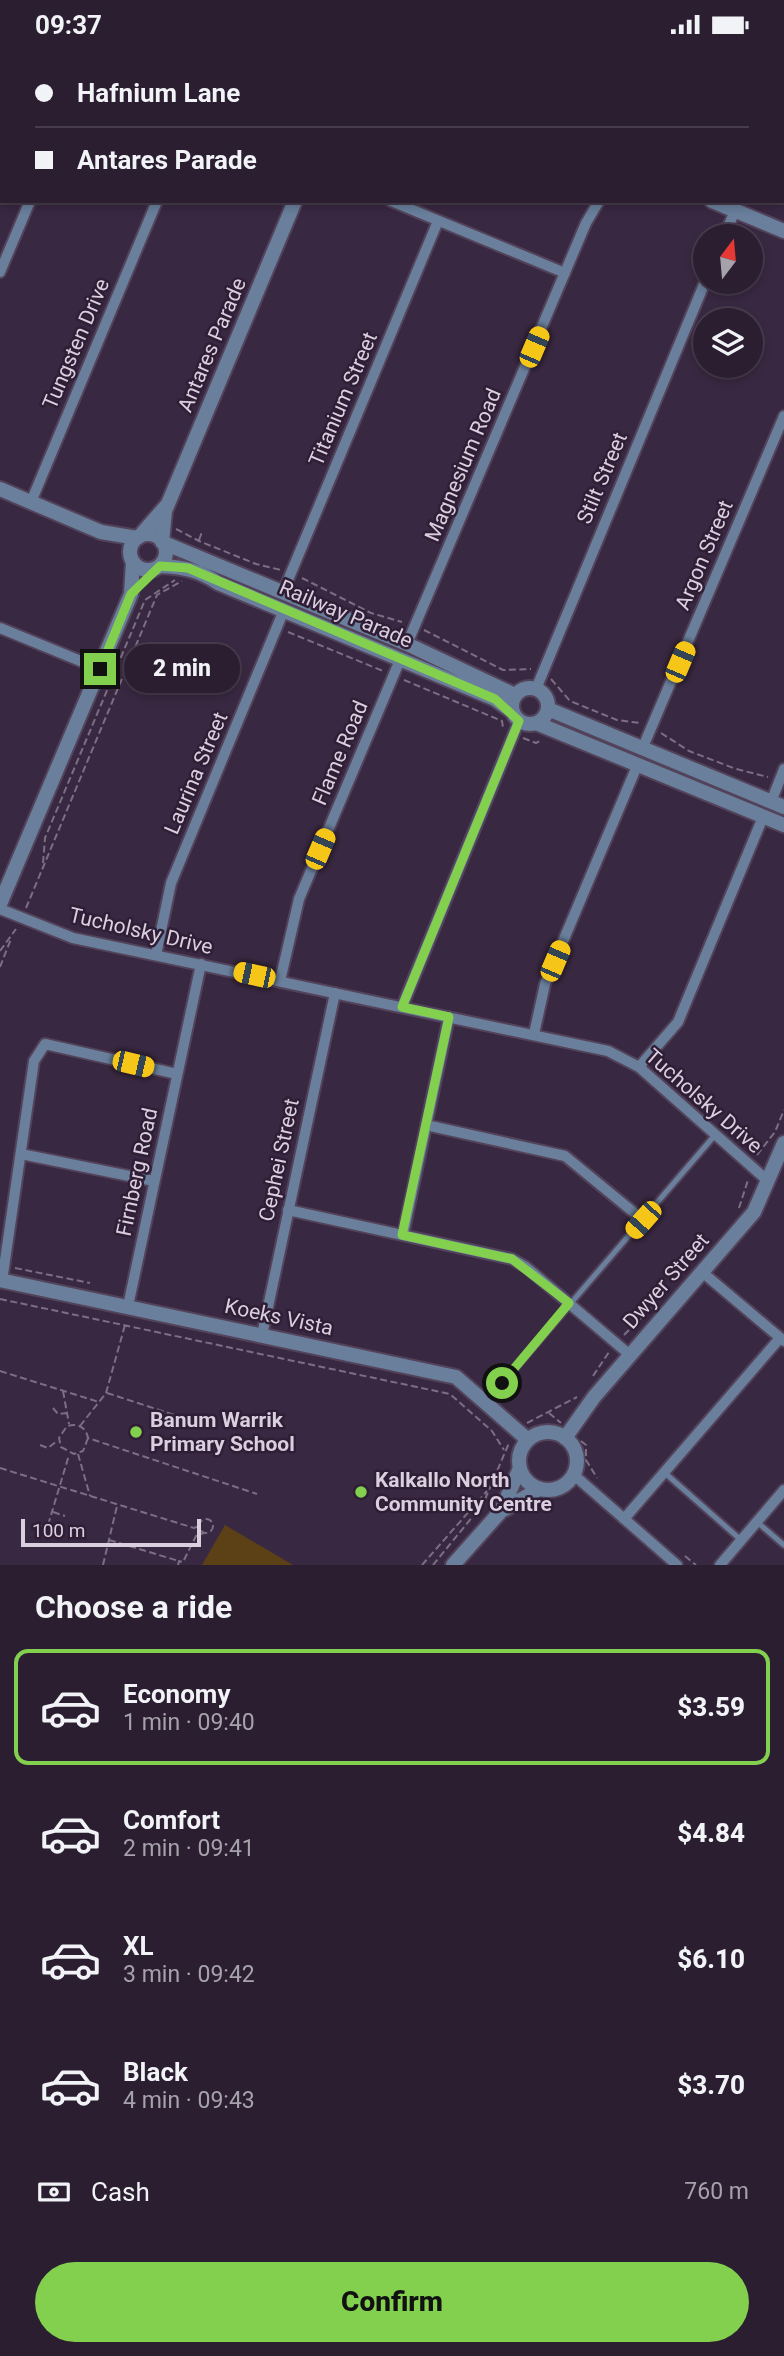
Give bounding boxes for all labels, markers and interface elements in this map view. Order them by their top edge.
text: 09:37 [35,10,102,40]
text: Hafnium Lane [77,78,240,108]
text: Antares Parade [77,145,257,175]
north arrow [693,224,763,294]
map controls [693,224,763,378]
street label: Antares Parade [173,274,251,416]
street label: Tungsten Drive [38,275,114,413]
button: layers [693,308,763,378]
car [517,324,552,370]
street label: Titanium Street [304,328,382,470]
street label: Magnesium Road [420,385,506,545]
street label: Stilt Street [572,429,632,527]
street label: Argon Street [670,497,738,613]
street label: Railway Parade [276,575,416,653]
car [663,639,698,685]
callout: 2 min [124,645,240,693]
route end [84,653,116,685]
text: 2 min [153,655,211,682]
street label: Flame Road [307,697,373,809]
street label: Laurina Street [160,708,233,838]
car [303,826,338,872]
street label: Tucholsky Drive [67,903,215,959]
car [538,938,573,984]
car [232,960,277,990]
street label: Tucholsky Drive [641,1044,767,1158]
car [111,1049,156,1079]
street label: Cephei Street [254,1096,304,1224]
street label: Firnberg Road [112,1106,162,1238]
car [622,1197,665,1243]
street label: Dwyer Street [618,1228,714,1333]
street label: Koeks Vista [223,1294,335,1340]
route start [486,1367,518,1399]
place label: Banum Warrik Primary School [150,1408,295,1456]
marker: Banum Warrik Primary School [128,1424,144,1440]
place label: Kalkallo North Community Centre [375,1468,552,1516]
marker: Kalkallo North Community Centre [353,1484,369,1500]
scale bar [21,1516,201,1548]
text: 100 m [32,1519,85,1542]
text: Choose a ride [35,1588,232,1626]
icon: car [39,1676,102,1739]
text: Economy [123,1679,230,1709]
text: $3.59 [677,1692,745,1722]
text: 1 min · 09:40 [123,1709,255,1736]
icon: car [39,1802,102,1865]
text: Comfort [123,1805,220,1835]
text: $4.84 [677,1818,745,1848]
text: 2 min · 09:41 [123,1835,255,1862]
icon: car [39,1928,102,1991]
text: XL [123,1931,154,1961]
text: $6.10 [677,1944,745,1974]
text: 3 min · 09:42 [123,1961,255,1988]
icon: car [39,2054,102,2117]
text: Black [123,2057,188,2087]
text: $3.70 [677,2070,745,2100]
text: 4 min · 09:43 [123,2087,255,2114]
icon: cash [35,2173,73,2211]
text: Cash [91,2177,150,2207]
text: 760 m [684,2178,749,2205]
button: Confirm [35,2262,749,2342]

